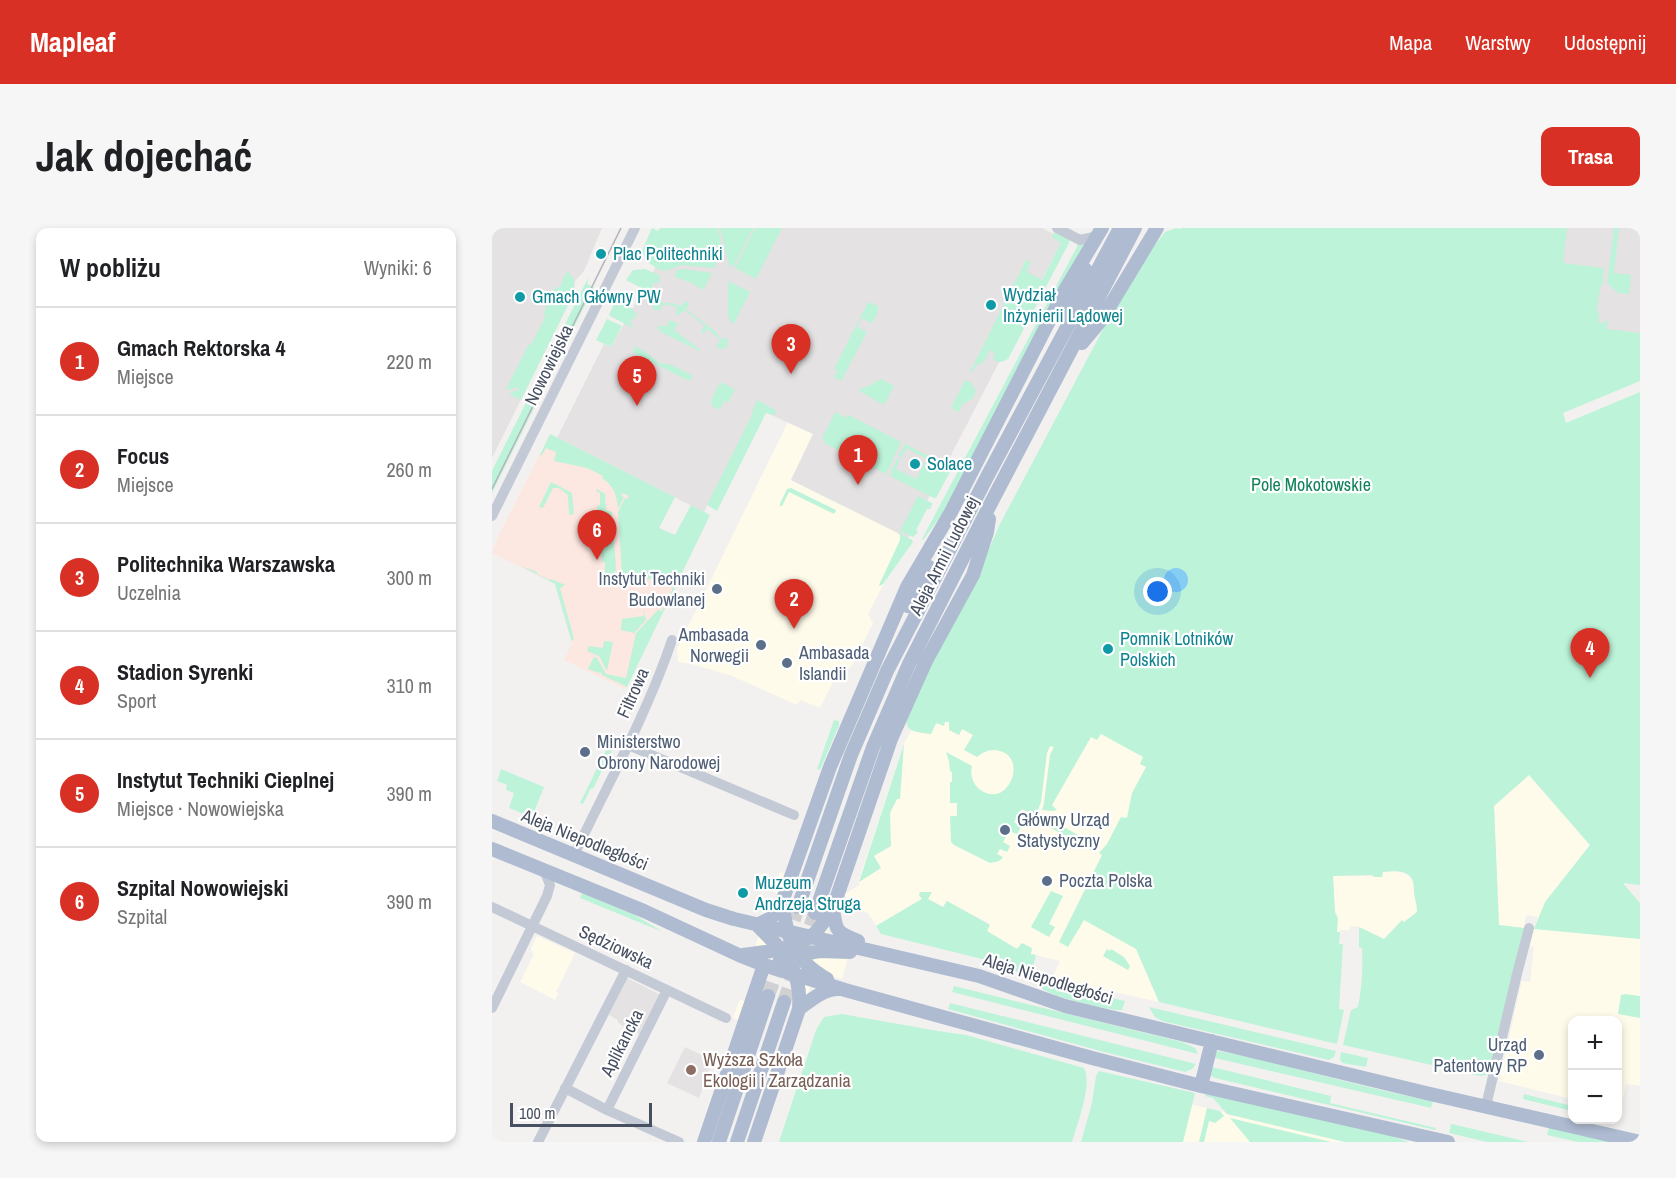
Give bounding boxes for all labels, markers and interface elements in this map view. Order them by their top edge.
text: Mapleaf [30,23,115,61]
text: Mapa [1389,28,1432,57]
text: Warstwy [1465,28,1531,57]
text: Udostępnij [1564,28,1646,57]
button: Trasa [1541,127,1640,186]
text: Jak dojechać [36,128,252,184]
place label: Plac Politechniki [613,241,723,266]
marker: Plac Politechniki [594,247,608,261]
text: W pobliżu [60,250,161,285]
text: Wyniki: 6 [364,254,432,281]
place label: Wydział Inżynierii Lądowej [1003,282,1123,328]
place label: Gmach Główny PW [532,284,661,309]
marker: Gmach Główny PW [513,290,527,304]
marker: Wydział Inżynierii Lądowej [984,298,998,312]
street label: Nowowiejska [518,320,579,409]
pin: 3 [772,324,810,374]
text: Gmach Rektorska 4 [117,333,285,363]
text: 1 [75,348,84,375]
text: 220 m [386,348,432,375]
pin: 5 [618,356,656,406]
text: Miejsce [117,363,174,390]
pin: 1 [838,436,878,485]
text: Focus [117,441,169,471]
place label: Solace [927,451,972,476]
text: 2 [75,456,84,483]
text: 260 m [386,456,432,483]
marker: Solace [908,457,922,471]
text: Miejsce [117,471,174,498]
park label: Pole Mokotowskie [1251,472,1371,497]
street label: Aleja Armii Ludowej [902,492,984,620]
pin: 6 [578,510,616,560]
text: Politechnika Warszawska [117,549,335,579]
text: 3 [75,564,84,591]
text: 300 m [386,564,432,591]
place label: Instytut Techniki Budowlanej [599,566,705,612]
your location [1143,577,1172,606]
text: Uczelnia [117,579,181,606]
pin: 2 [774,580,814,629]
marker: Instytut Techniki Budowlanej [710,582,724,596]
place label: Ambasada Norwegii [677,622,749,668]
place label: Pomnik Lotników Polskich [1120,626,1234,672]
pin: 4 [1570,628,1610,678]
marker: Ambasada Norwegii [754,638,768,652]
place label: Ambasada Islandii [798,640,870,686]
marker: Pomnik Lotników Polskich [1101,642,1115,656]
marker: Ambasada Islandii [780,656,794,670]
text: Stadion Syrenki [117,657,253,687]
street label: Filtrowa [610,664,655,722]
text: 4 [75,672,84,699]
text: 310 m [386,672,432,699]
text: Sport [117,687,156,714]
place label: Ministerstwo Obrony Narodowej [597,729,720,775]
marker: Ministerstwo Obrony Narodowej [578,745,592,759]
text: Instytut Techniki Cieplnej [117,765,334,795]
text: 5 [75,780,84,807]
text: 390 m [386,780,432,807]
text: Miejsce · Nowowiejska [117,795,284,822]
street label: Aleja Niepodległości [517,802,652,876]
place label: Główny Urząd Statystyczny [1017,807,1110,853]
marker: Główny Urząd Statystyczny [998,823,1012,837]
place label: Poczta Polska [1059,868,1153,893]
place label: Muzeum Andrzeja Struga [754,870,861,916]
text: Szpital Nowowiejski [117,873,288,903]
marker: Poczta Polska [1040,874,1054,888]
marker: Muzeum Andrzeja Struga [736,886,750,900]
text: 6 [75,888,84,915]
text: 390 m [386,888,432,915]
text: Szpital [117,903,167,930]
street label: Sędziowska [575,918,658,975]
street label: Aleja Niepodległości [979,947,1116,1010]
street label: Aplikancka [594,1005,649,1082]
map controls [1568,1016,1622,1124]
button: + [1568,1016,1622,1070]
place label: Urząd Patentowy RP [1433,1032,1527,1078]
place label: Wyższa Szkoła Ekologii i Zarządzania [703,1047,851,1093]
marker: Urząd Patentowy RP [1532,1048,1546,1062]
marker: Wyższa Szkoła Ekologii i Zarządzania [684,1063,698,1077]
button: − [1568,1070,1622,1124]
scale bar [510,1100,652,1128]
text: 100 m [519,1102,555,1124]

